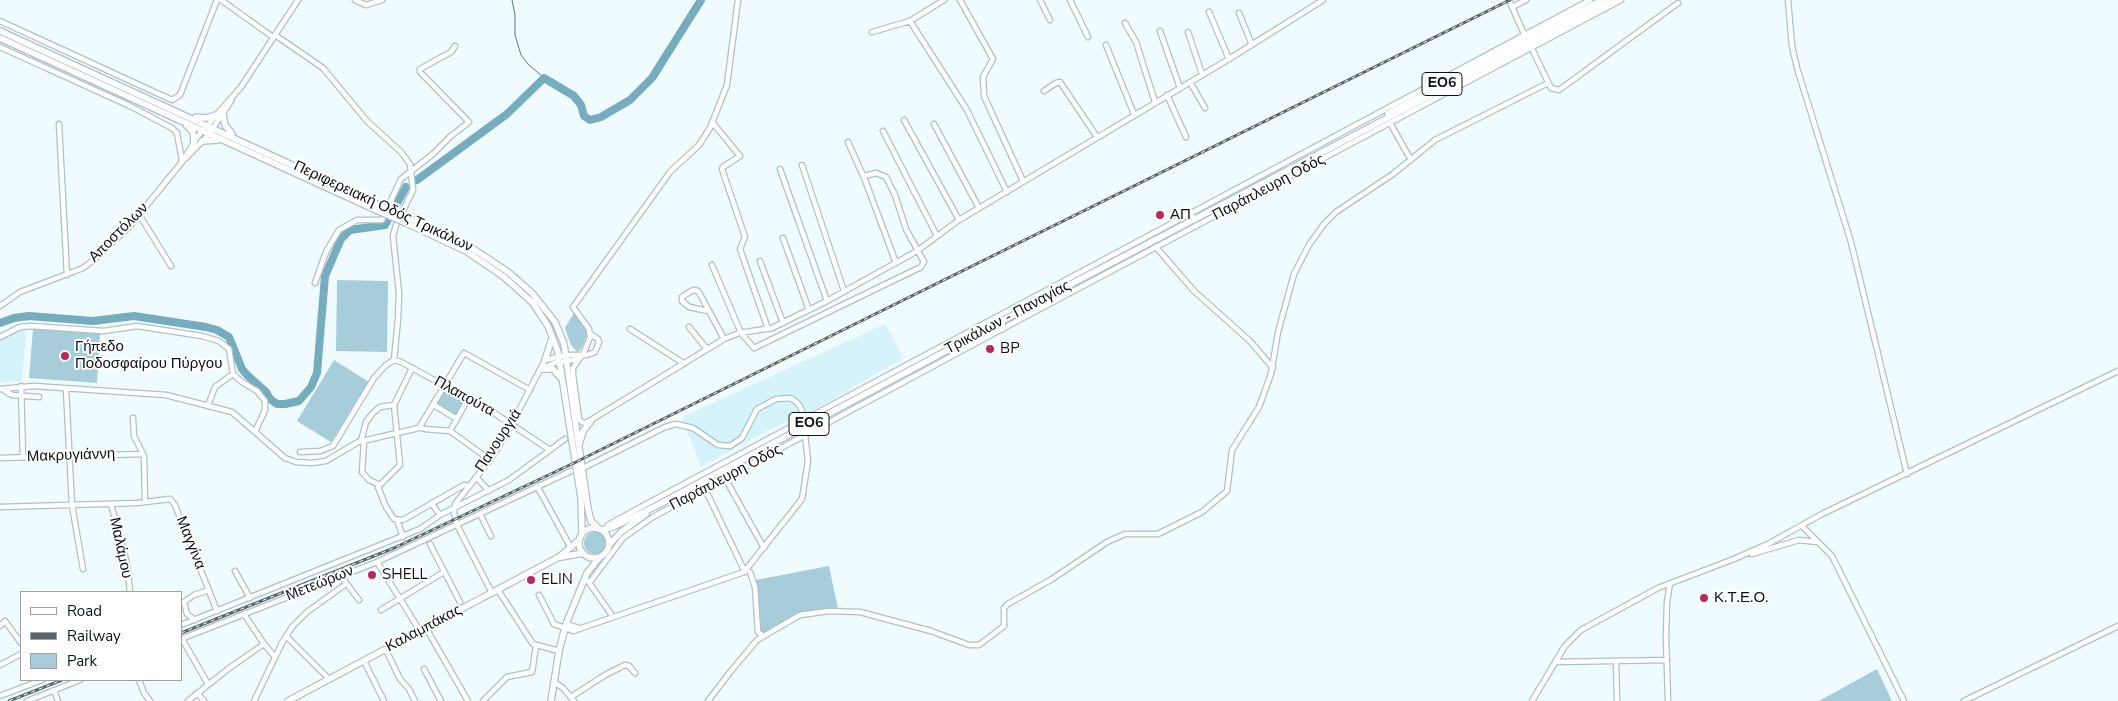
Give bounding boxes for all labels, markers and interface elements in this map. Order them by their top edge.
road number: ΕΟ6 [1422,72,1462,96]
street label: Παράπλευρη Οδός [1210,151,1328,225]
street label: Περιφερειακή Οδός Τρικάλων [291,157,475,257]
street label: Αποστόλων [85,199,153,267]
place label: ΑΠ [1170,206,1191,224]
marker: ΑΠ [1154,209,1166,221]
street label: Τρικάλων - Παναγίας [942,277,1074,359]
place label: Γήπεδο Ποδοσφαίρου Πύργου [75,338,222,373]
place label: BP [1000,340,1020,358]
marker: BP [984,343,996,355]
marker: Γήπεδο Ποδοσφαίρου Πύργου [59,350,71,362]
street label: Πλαπούτα [431,373,497,421]
street label: Πανουργιά [472,406,526,476]
road number: ΕΟ6 [789,412,829,436]
street label: Παράπλευρη Οδός [667,441,785,515]
street label: Μακρυγιάννη [27,445,115,467]
street label: Μαγγίνα [171,514,209,572]
street label: Μαλάμου [105,516,135,580]
street label: Μετεώρων [284,562,356,606]
place label: SHELL [382,566,428,584]
marker: SHELL [366,569,378,581]
place label: ELIN [541,571,573,589]
marker: ELIN [525,574,537,586]
place label: Κ.Τ.Ε.Ο. [1714,589,1769,607]
legend [20,591,182,681]
marker: Κ.Τ.Ε.Ο. [1698,592,1710,604]
text: Road [67,601,102,621]
street label: Καλαμπάκας [383,601,465,657]
text: Railway [67,626,121,646]
text: Park [67,651,97,671]

